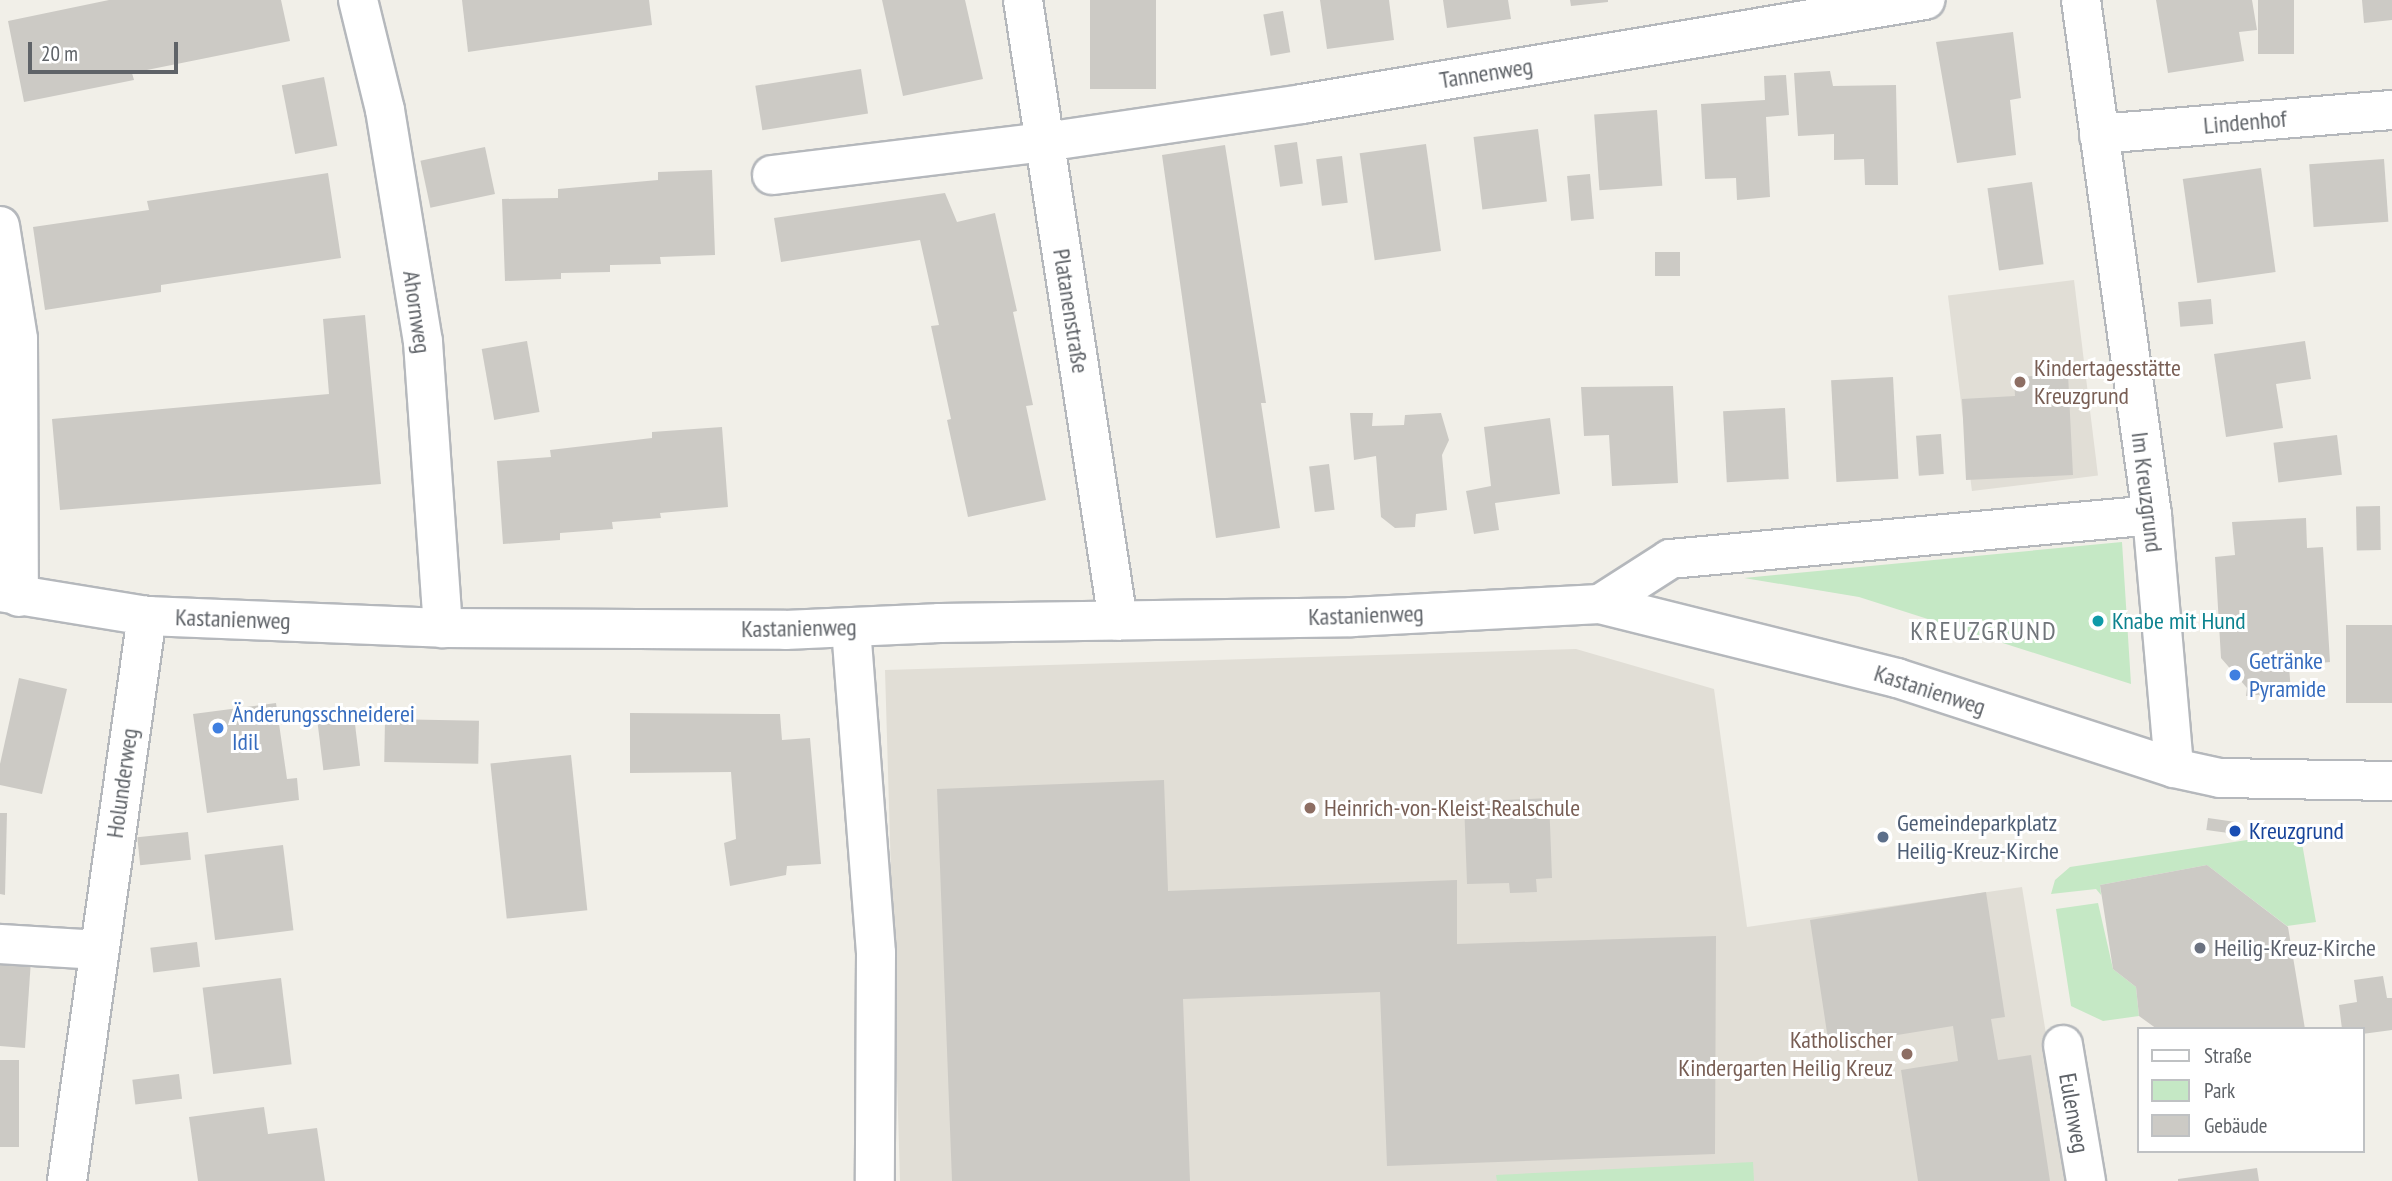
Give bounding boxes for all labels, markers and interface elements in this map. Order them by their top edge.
scale bar [32,28,182,72]
text: 20 m [41,40,78,67]
street label: Tannenweg [1437,51,1535,95]
street label: Lindenhof [2202,104,2288,140]
street label: Platanenstraße [1047,247,1095,375]
street label: Ahornweg [397,269,437,355]
place label: Kindertagesstätte Kreuzgrund [2034,354,2181,410]
marker: Kindertagesstätte Kreuzgrund [2012,374,2028,390]
street label: Im Kreuzgrund [2125,430,2169,554]
street label: Kastanienweg [1308,599,1424,631]
street label: Kastanienweg [175,603,291,635]
place label: Knabe mit Hund [2112,607,2246,635]
street label: Kastanienweg [741,613,857,643]
marker: Knabe mit Hund [2090,613,2106,629]
district label: KREUZGRUND [1912,615,2056,647]
place label: Getränke Pyramide [2249,647,2326,703]
street label: Kastanienweg [1871,658,1989,722]
marker: Getränke Pyramide [2227,667,2243,683]
place label: Änderungsschneiderei Idil [232,700,415,756]
marker: Änderungsschneiderei Idil [210,720,226,736]
street label: Holunderweg [100,726,144,840]
place label: Heinrich-von-Kleist-Realschule [1324,794,1580,822]
marker: Heinrich-von-Kleist-Realschule [1302,800,1318,816]
place label: Gemeindeparkplatz Heilig-Kreuz-Kirche [1897,809,2059,865]
place label: Kreuzgrund [2249,817,2344,845]
marker: Kreuzgrund [2227,823,2243,839]
marker: Gemeindeparkplatz Heilig-Kreuz-Kirche [1875,829,1891,845]
place label: Heilig-Kreuz-Kirche [2214,934,2376,962]
marker: Heilig-Kreuz-Kirche [2192,940,2208,956]
place label: Katholischer Kindergarten Heilig Kreuz [1678,1026,1893,1082]
legend [2136,1027,2364,1153]
text: Straße [2204,1042,2252,1069]
marker: Katholischer Kindergarten Heilig Kreuz [1899,1046,1915,1062]
street label: Eulenweg [2053,1071,2095,1155]
text: Park [2204,1077,2235,1104]
text: Gebäude [2204,1112,2267,1139]

